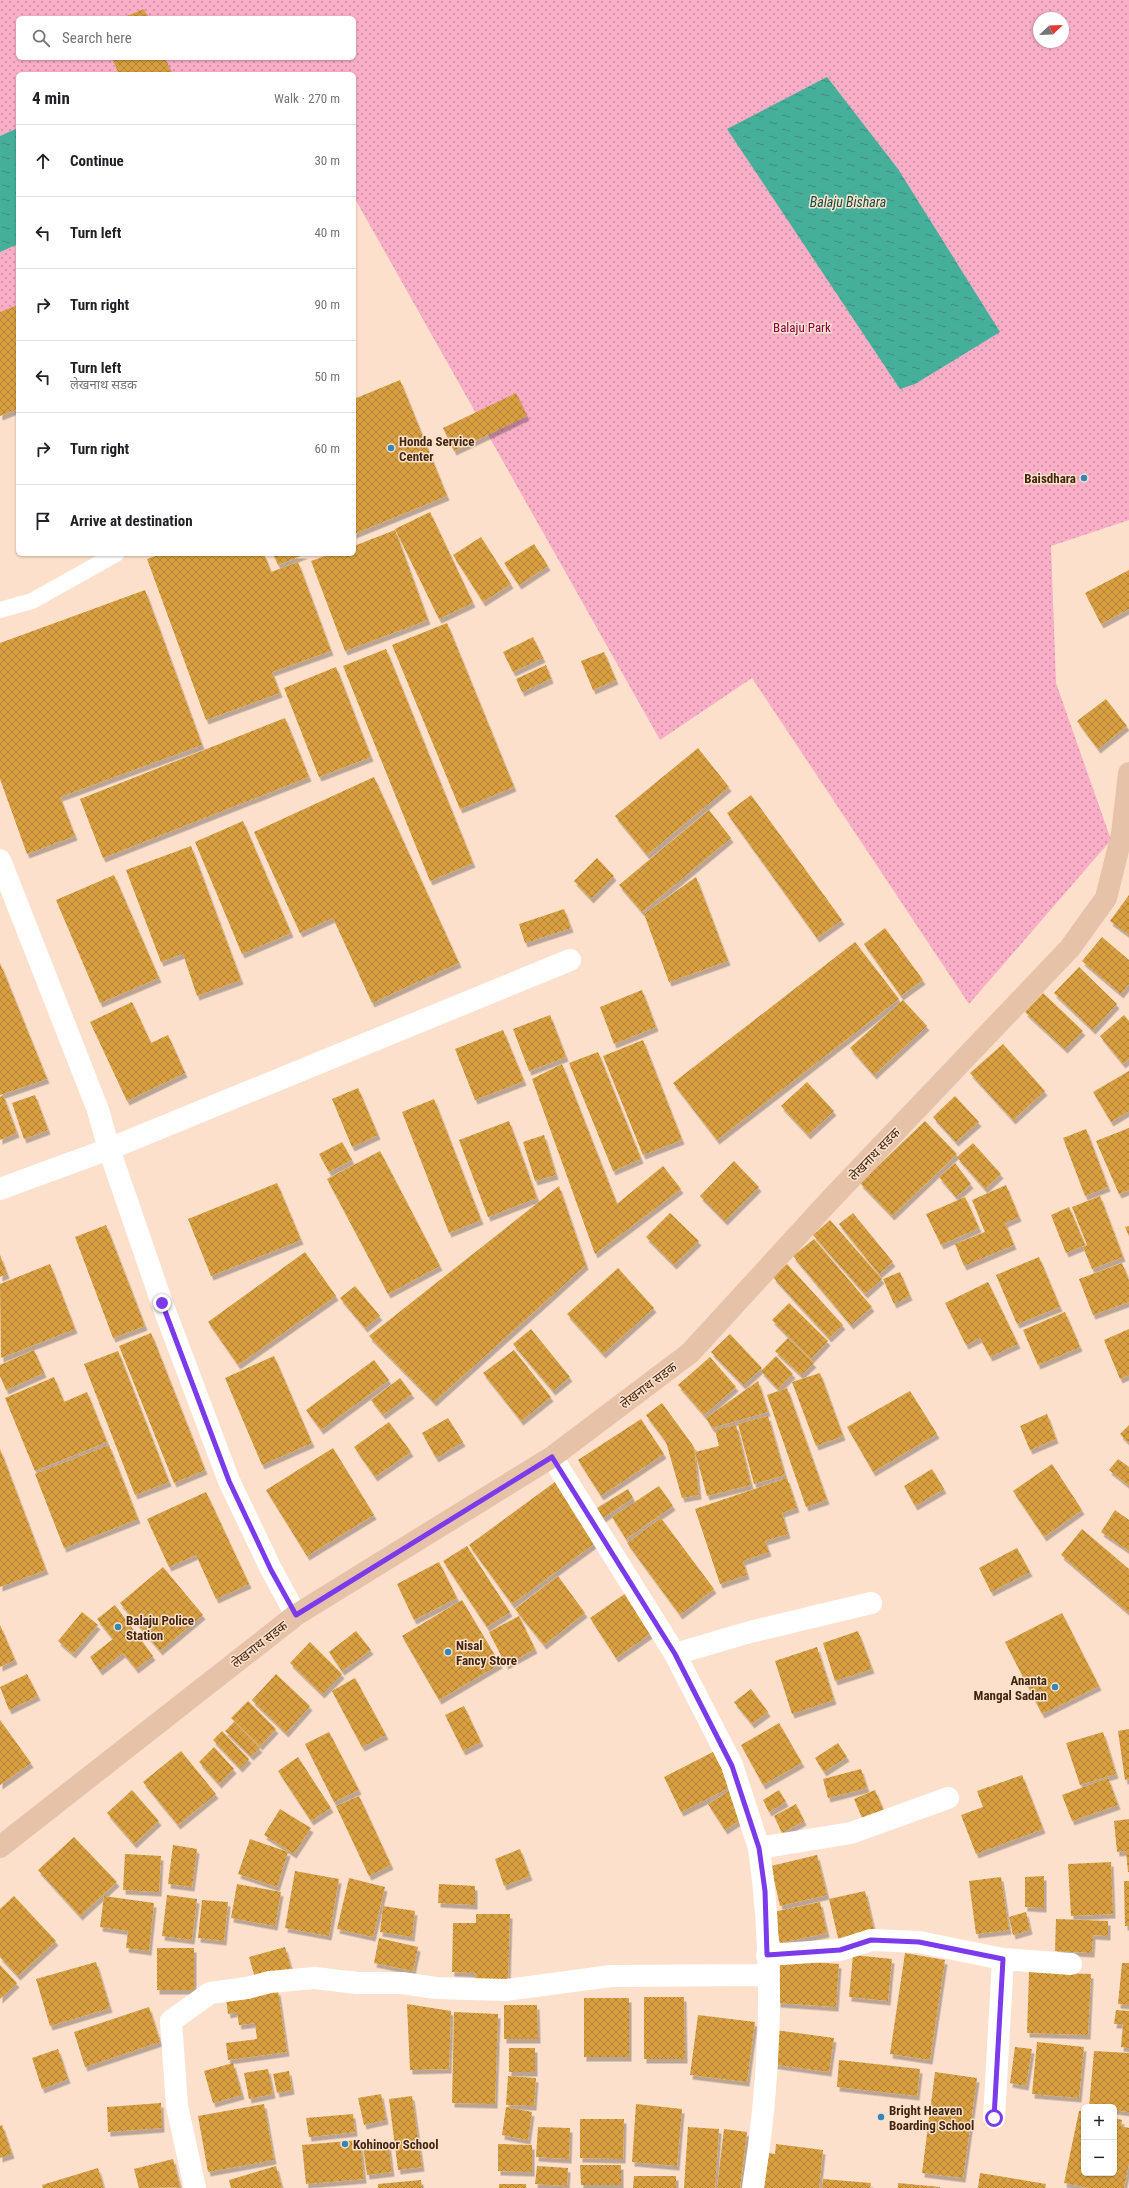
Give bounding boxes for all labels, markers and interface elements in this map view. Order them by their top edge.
north arrow [1033,12,1069,48]
search box [16,16,356,60]
icon: search [30,27,52,49]
text: Search here [62,29,132,47]
text: 4 min [32,88,70,108]
text: Walk · 270 m [274,91,340,106]
icon: ahead [32,150,54,172]
text: Continue [70,152,124,170]
text: 30 m [314,153,340,168]
water label: Balaju Bishara [810,194,886,210]
icon: left [32,222,54,244]
text: Turn left [70,224,121,242]
text: 40 m [314,225,340,240]
icon: right [32,294,54,316]
text: Turn right [70,296,129,314]
text: 90 m [314,297,340,312]
park label: Balaju Park [773,320,831,335]
text: Turn left [70,359,121,377]
icon: left [32,366,54,388]
text: 50 m [314,369,340,384]
text: लेखनाथ सडक [70,377,137,392]
place label: Honda Service Center [399,434,474,464]
icon: right [32,438,54,460]
text: Turn right [70,440,129,458]
text: 60 m [314,441,340,456]
marker: Honda Service Center [386,443,396,453]
place label: Baisdhara [1024,471,1076,486]
marker: Baisdhara [1079,473,1089,483]
icon: arrive [32,510,54,532]
text: Arrive at destination [70,512,193,530]
street label: लेखनाथ सडक [846,1124,904,1184]
route end [153,1294,171,1312]
street label: लेखनाथ सडक [617,1359,680,1412]
place label: Balaju Police Station [126,1613,194,1643]
street label: लेखनाथ सडक [228,1617,291,1671]
marker: Balaju Police Station [113,1622,123,1632]
place label: Nisal Fancy Store [456,1638,517,1668]
marker: Nisal Fancy Store [443,1647,453,1657]
place label: Ananta Mangal Sadan [974,1673,1047,1703]
marker: Ananta Mangal Sadan [1050,1682,1060,1692]
place label: Bright Heaven Boarding School [889,2103,974,2133]
map controls [1081,2104,1117,2176]
button: + [1081,2104,1117,2140]
route start [985,2109,1003,2127]
marker: Bright Heaven Boarding School [876,2112,886,2122]
place label: Kohinoor School [353,2137,438,2152]
marker: Kohinoor School [340,2139,350,2149]
button: − [1081,2140,1117,2176]

